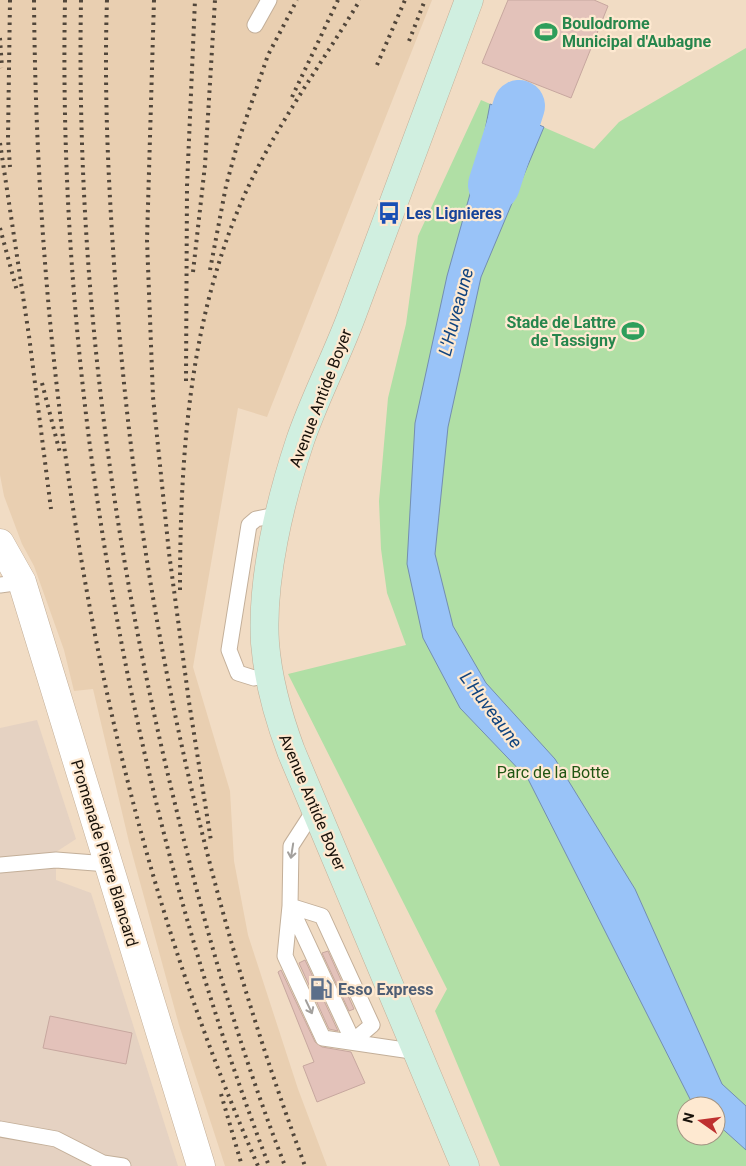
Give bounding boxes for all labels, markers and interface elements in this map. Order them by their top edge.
place label: Boulodrome Municipal d'Aubagne [562,14,711,51]
sports icon: Boulodrome Municipal d'Aubagne [533,19,559,45]
bus stop icon: Les Lignieres [376,200,402,226]
place label: Les Lignieres [406,204,502,223]
water label: L'Huveaune [434,266,477,358]
place label: Stade de Lattre de Tassigny [507,313,617,350]
sports icon: Stade de Lattre de Tassigny [620,318,646,344]
street label: Avenue Antide Boyer [285,326,356,470]
water label: L'Huveaune [456,667,527,752]
street label: Avenue Antide Boyer [275,731,350,874]
street label: Promenade Pierre Blancard [67,757,142,949]
park label: Parc de la Botte [497,763,609,782]
one-way arrow [287,842,297,858]
fuel station icon: Esso Express [308,976,334,1002]
place label: Esso Express [338,980,433,999]
one-way arrow [304,999,314,1014]
north arrow [676,1096,726,1146]
text: N [679,1111,697,1125]

